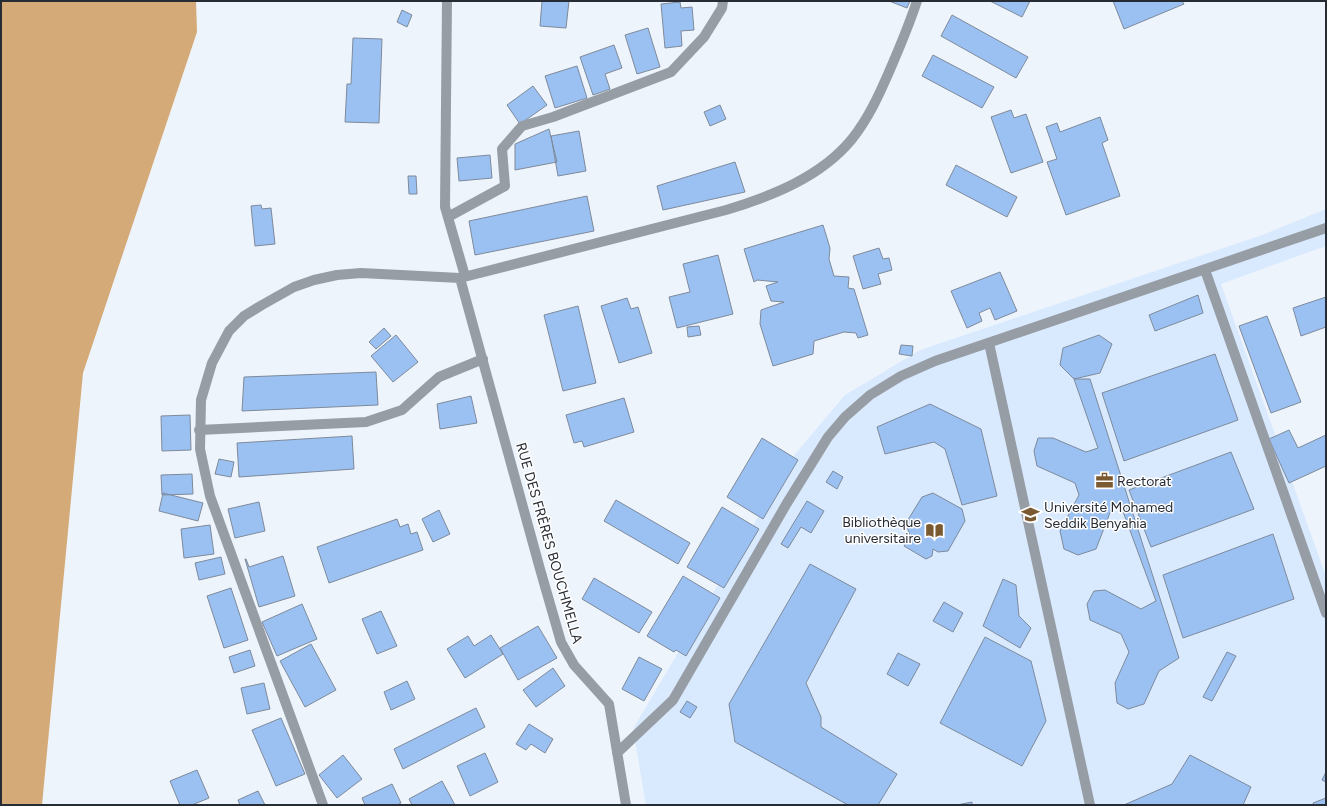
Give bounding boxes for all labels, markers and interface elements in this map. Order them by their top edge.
street label: RUE DES FRÈRES BOUCHMELLA [512,441,586,646]
office icon: Rectorat [1094,471,1114,491]
place label: Rectorat [1117,473,1172,490]
place label: Université Mohamed Seddik Benyahia [1044,499,1173,532]
school or university icon: Université Mohamed Seddik Benyahia [1021,505,1041,525]
place label: Bibliothèque universitaire [842,514,921,547]
library icon: Bibliothèque universitaire [924,520,944,540]

